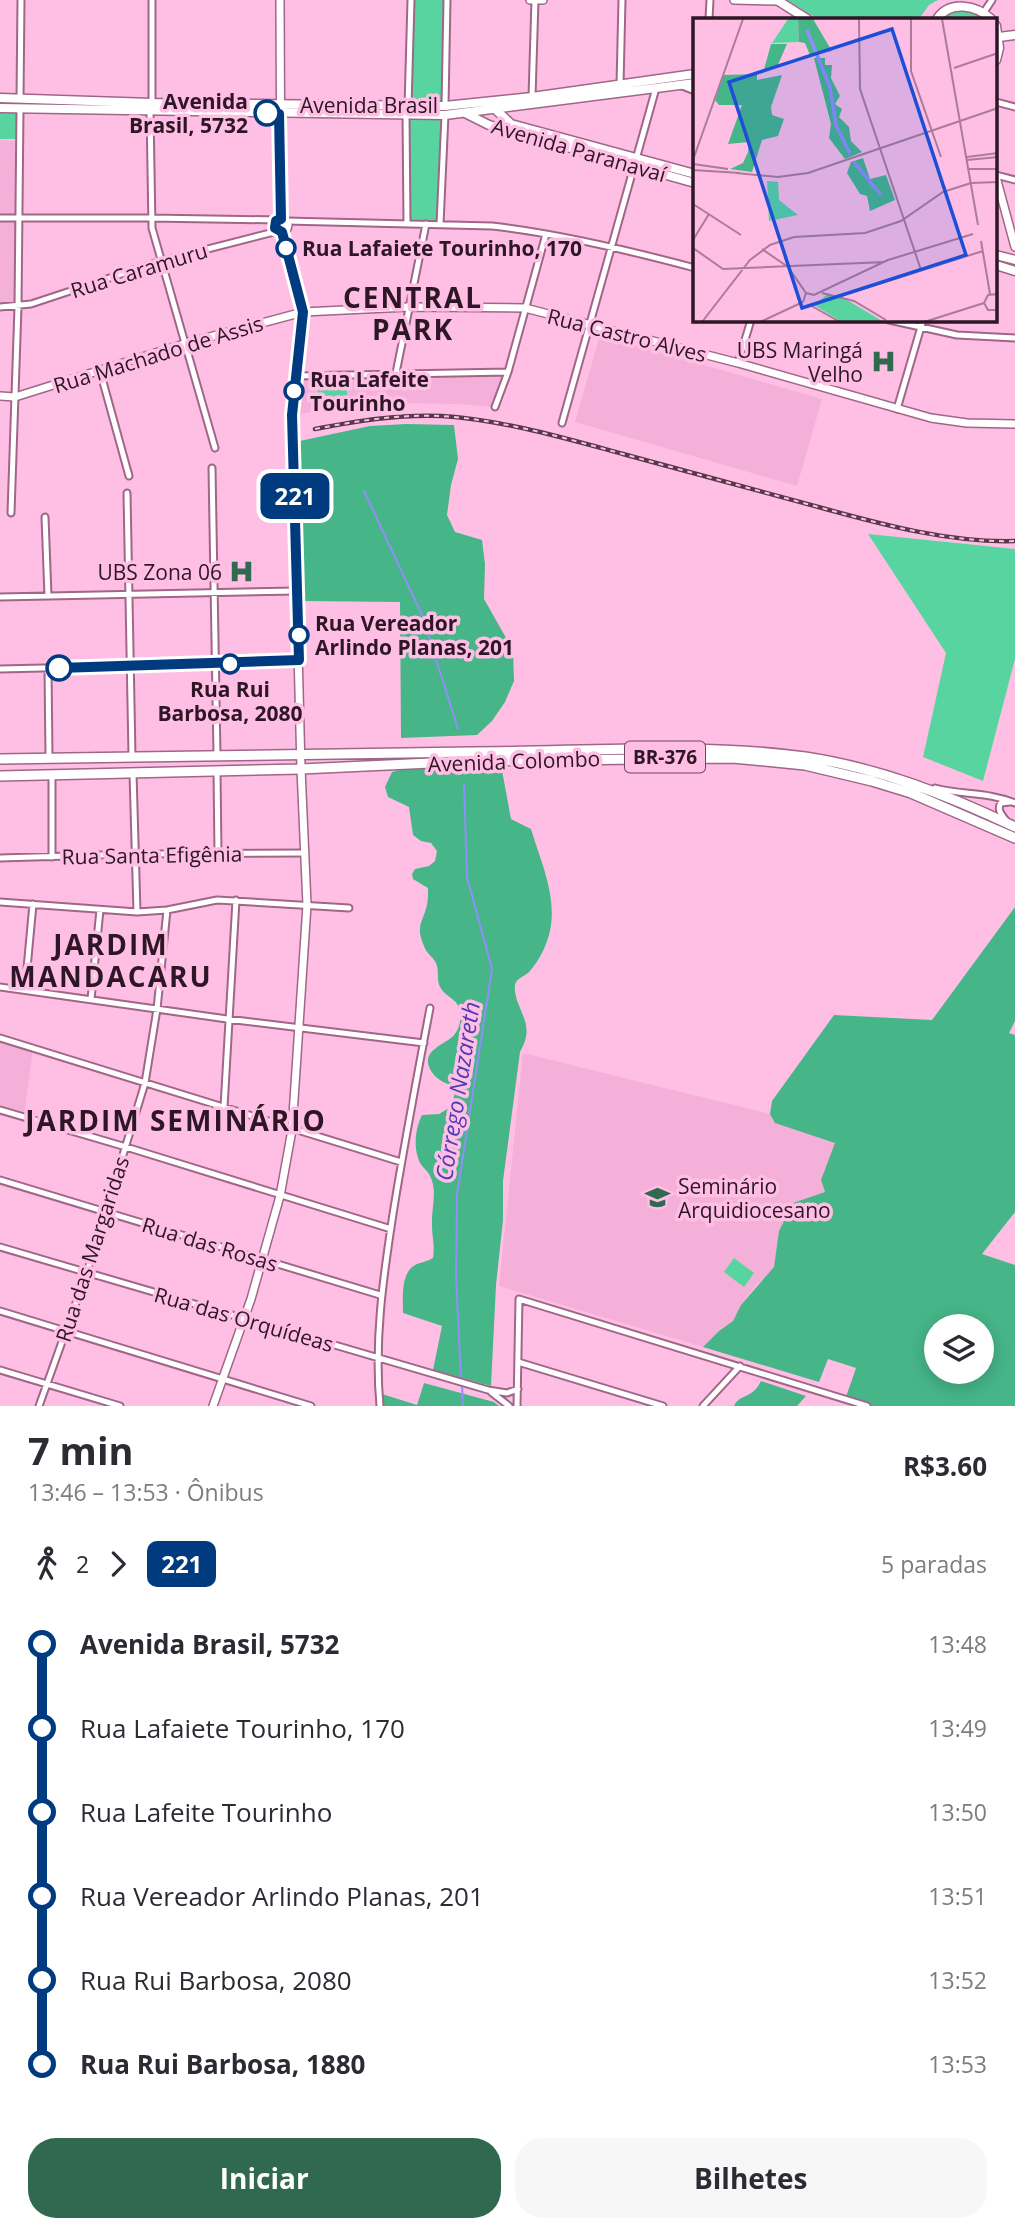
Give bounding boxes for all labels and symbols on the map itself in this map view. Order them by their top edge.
inset map [693,18,998,322]
place label: Avenida Brasil, 5732 [129,87,248,139]
street label: Avenida Brasil [300,91,438,119]
marker: Avenida Brasil, 5732 [254,100,280,126]
street label: Avenida Paranavaí [488,112,670,188]
place label: Rua Lafaiete Tourinho, 170 [302,234,582,262]
street label: Rua Caramuru [67,236,211,304]
marker: Rua Lafaiete Tourinho, 170 [276,238,296,258]
district label: CENTRAL PARK [343,278,483,348]
street label: Rua Castro Alves [545,302,709,368]
street label: Rua Machado de Assis [50,309,266,399]
place label: UBS Maringá Velho [737,336,863,388]
hospital icon: UBS Maringá Velho [869,348,897,376]
place label: Rua Lafeite Tourinho [310,365,429,417]
marker: Rua Lafeite Tourinho [284,381,304,401]
line badge: 221 [255,473,335,519]
place label: UBS Zona 06 [97,558,222,586]
hospital icon: UBS Zona 06 [228,558,256,586]
place label: Rua Vereador Arlindo Planas, 201 [315,609,514,661]
marker: Rua Vereador Arlindo Planas, 201 [289,625,309,645]
marker: Rua Rui Barbosa, 2080 [220,654,240,674]
unlabelled marker [46,655,72,681]
place label: Rua Rui Barbosa, 2080 [157,675,303,727]
road number: BR-376 [625,742,705,772]
street label: Avenida Colombo [427,744,601,778]
street label: Rua Santa Efigênia [61,839,243,871]
district label: JARDIM MANDACARU [9,925,213,995]
water label: Córrego Nazareth [427,999,487,1183]
district label: JARDIM SEMINÁRIO [22,1101,327,1139]
street label: Rua das Margaridas [49,1153,135,1345]
place label: Seminário Arquidiocesano [678,1172,831,1224]
school or university icon: Seminário Arquidiocesano [644,1184,672,1212]
street label: Rua das Rosas [139,1210,281,1278]
street label: Rua das Orquídeas [151,1280,337,1358]

